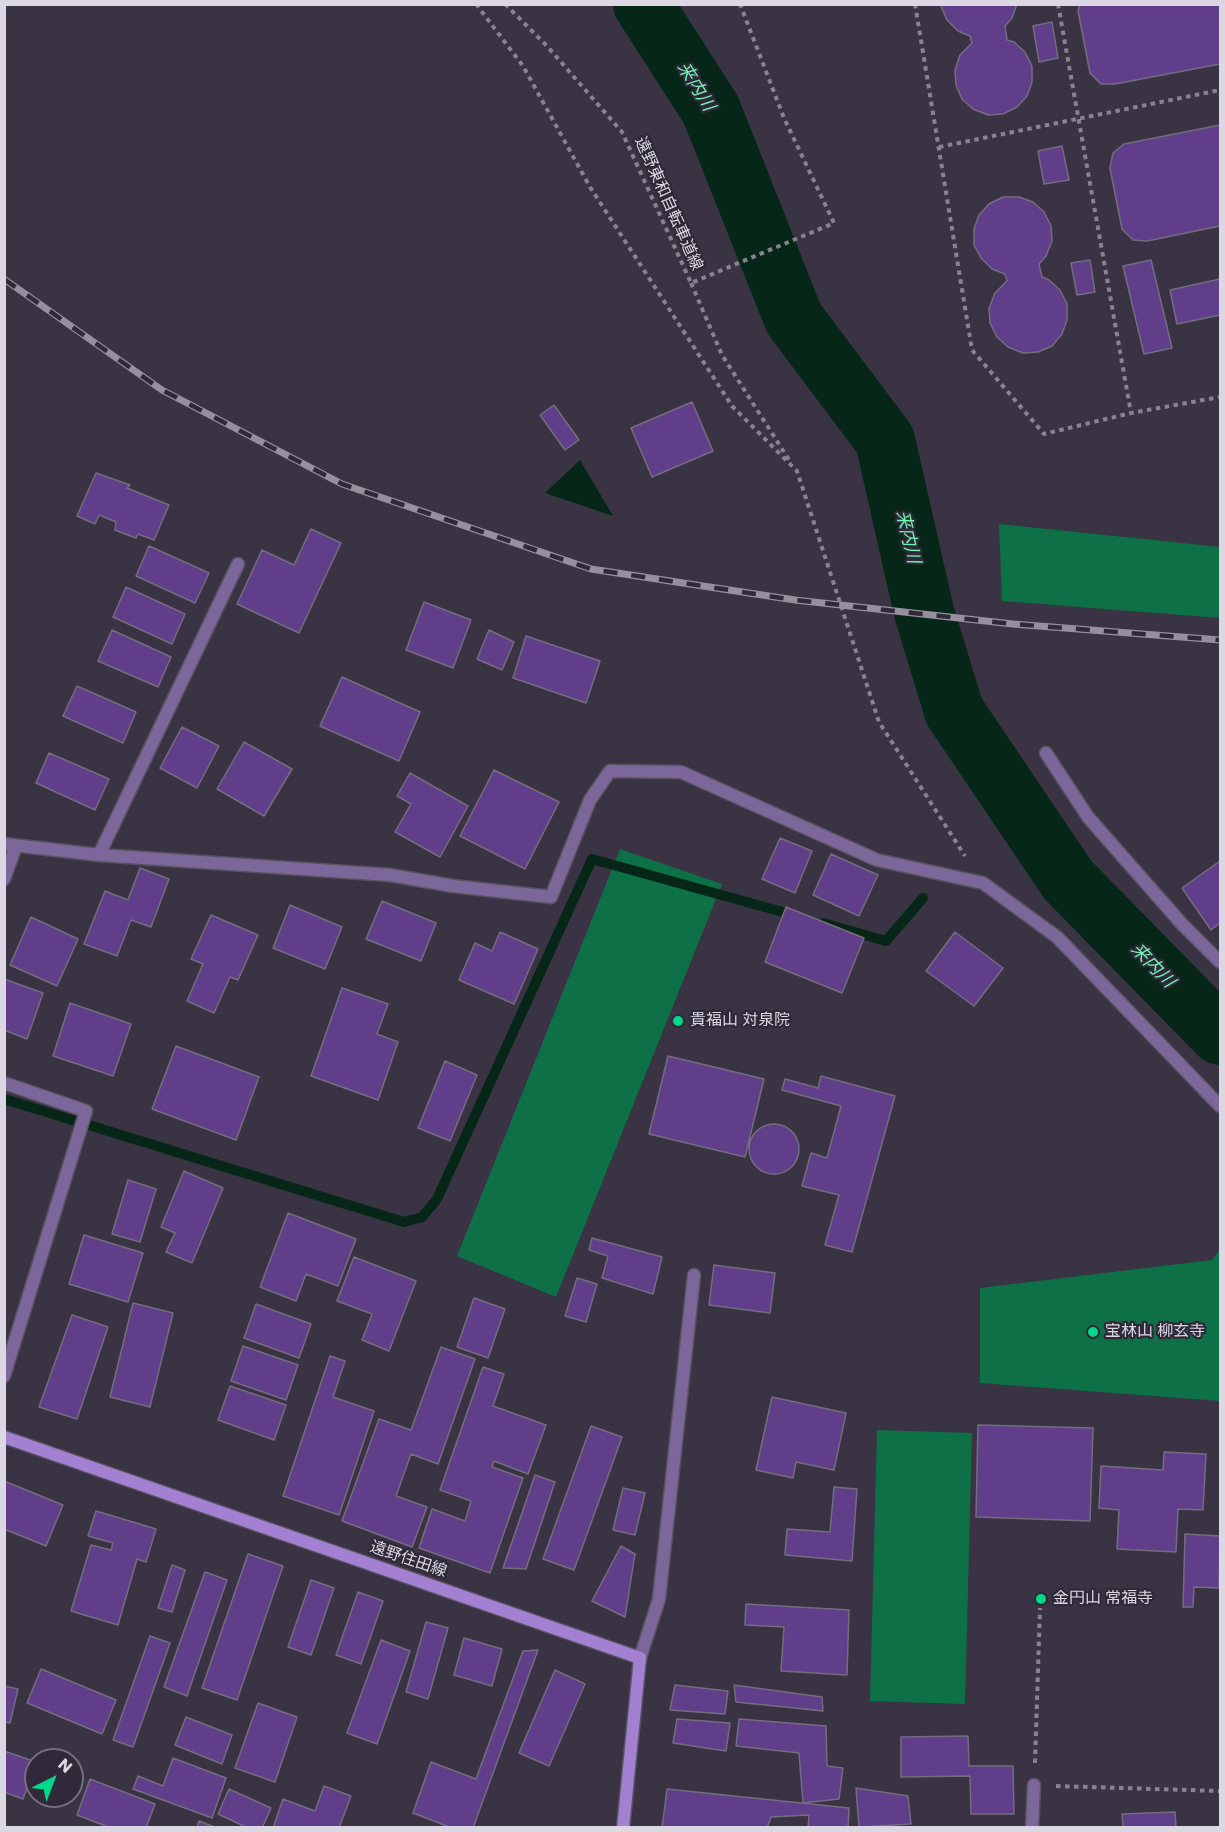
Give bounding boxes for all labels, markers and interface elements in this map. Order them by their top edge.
water label: 来内川 [672,58,718,116]
street label: 遠野東和自転車道線 [630,134,706,274]
water label: 来内川 [890,508,924,566]
water label: 来内川 [1125,939,1179,993]
place label: 貴福山 対泉院 [690,1011,790,1031]
marker: 貴福山 対泉院 [671,1014,685,1028]
place label: 宝林山 柳玄寺 [1105,1322,1205,1342]
marker: 宝林山 柳玄寺 [1086,1325,1100,1339]
street label: 遠野住田線 [367,1538,449,1582]
place label: 金円山 常福寺 [1053,1589,1153,1609]
marker: 金円山 常福寺 [1034,1592,1048,1606]
north arrow [24,1748,84,1808]
text: N [53,1753,77,1778]

